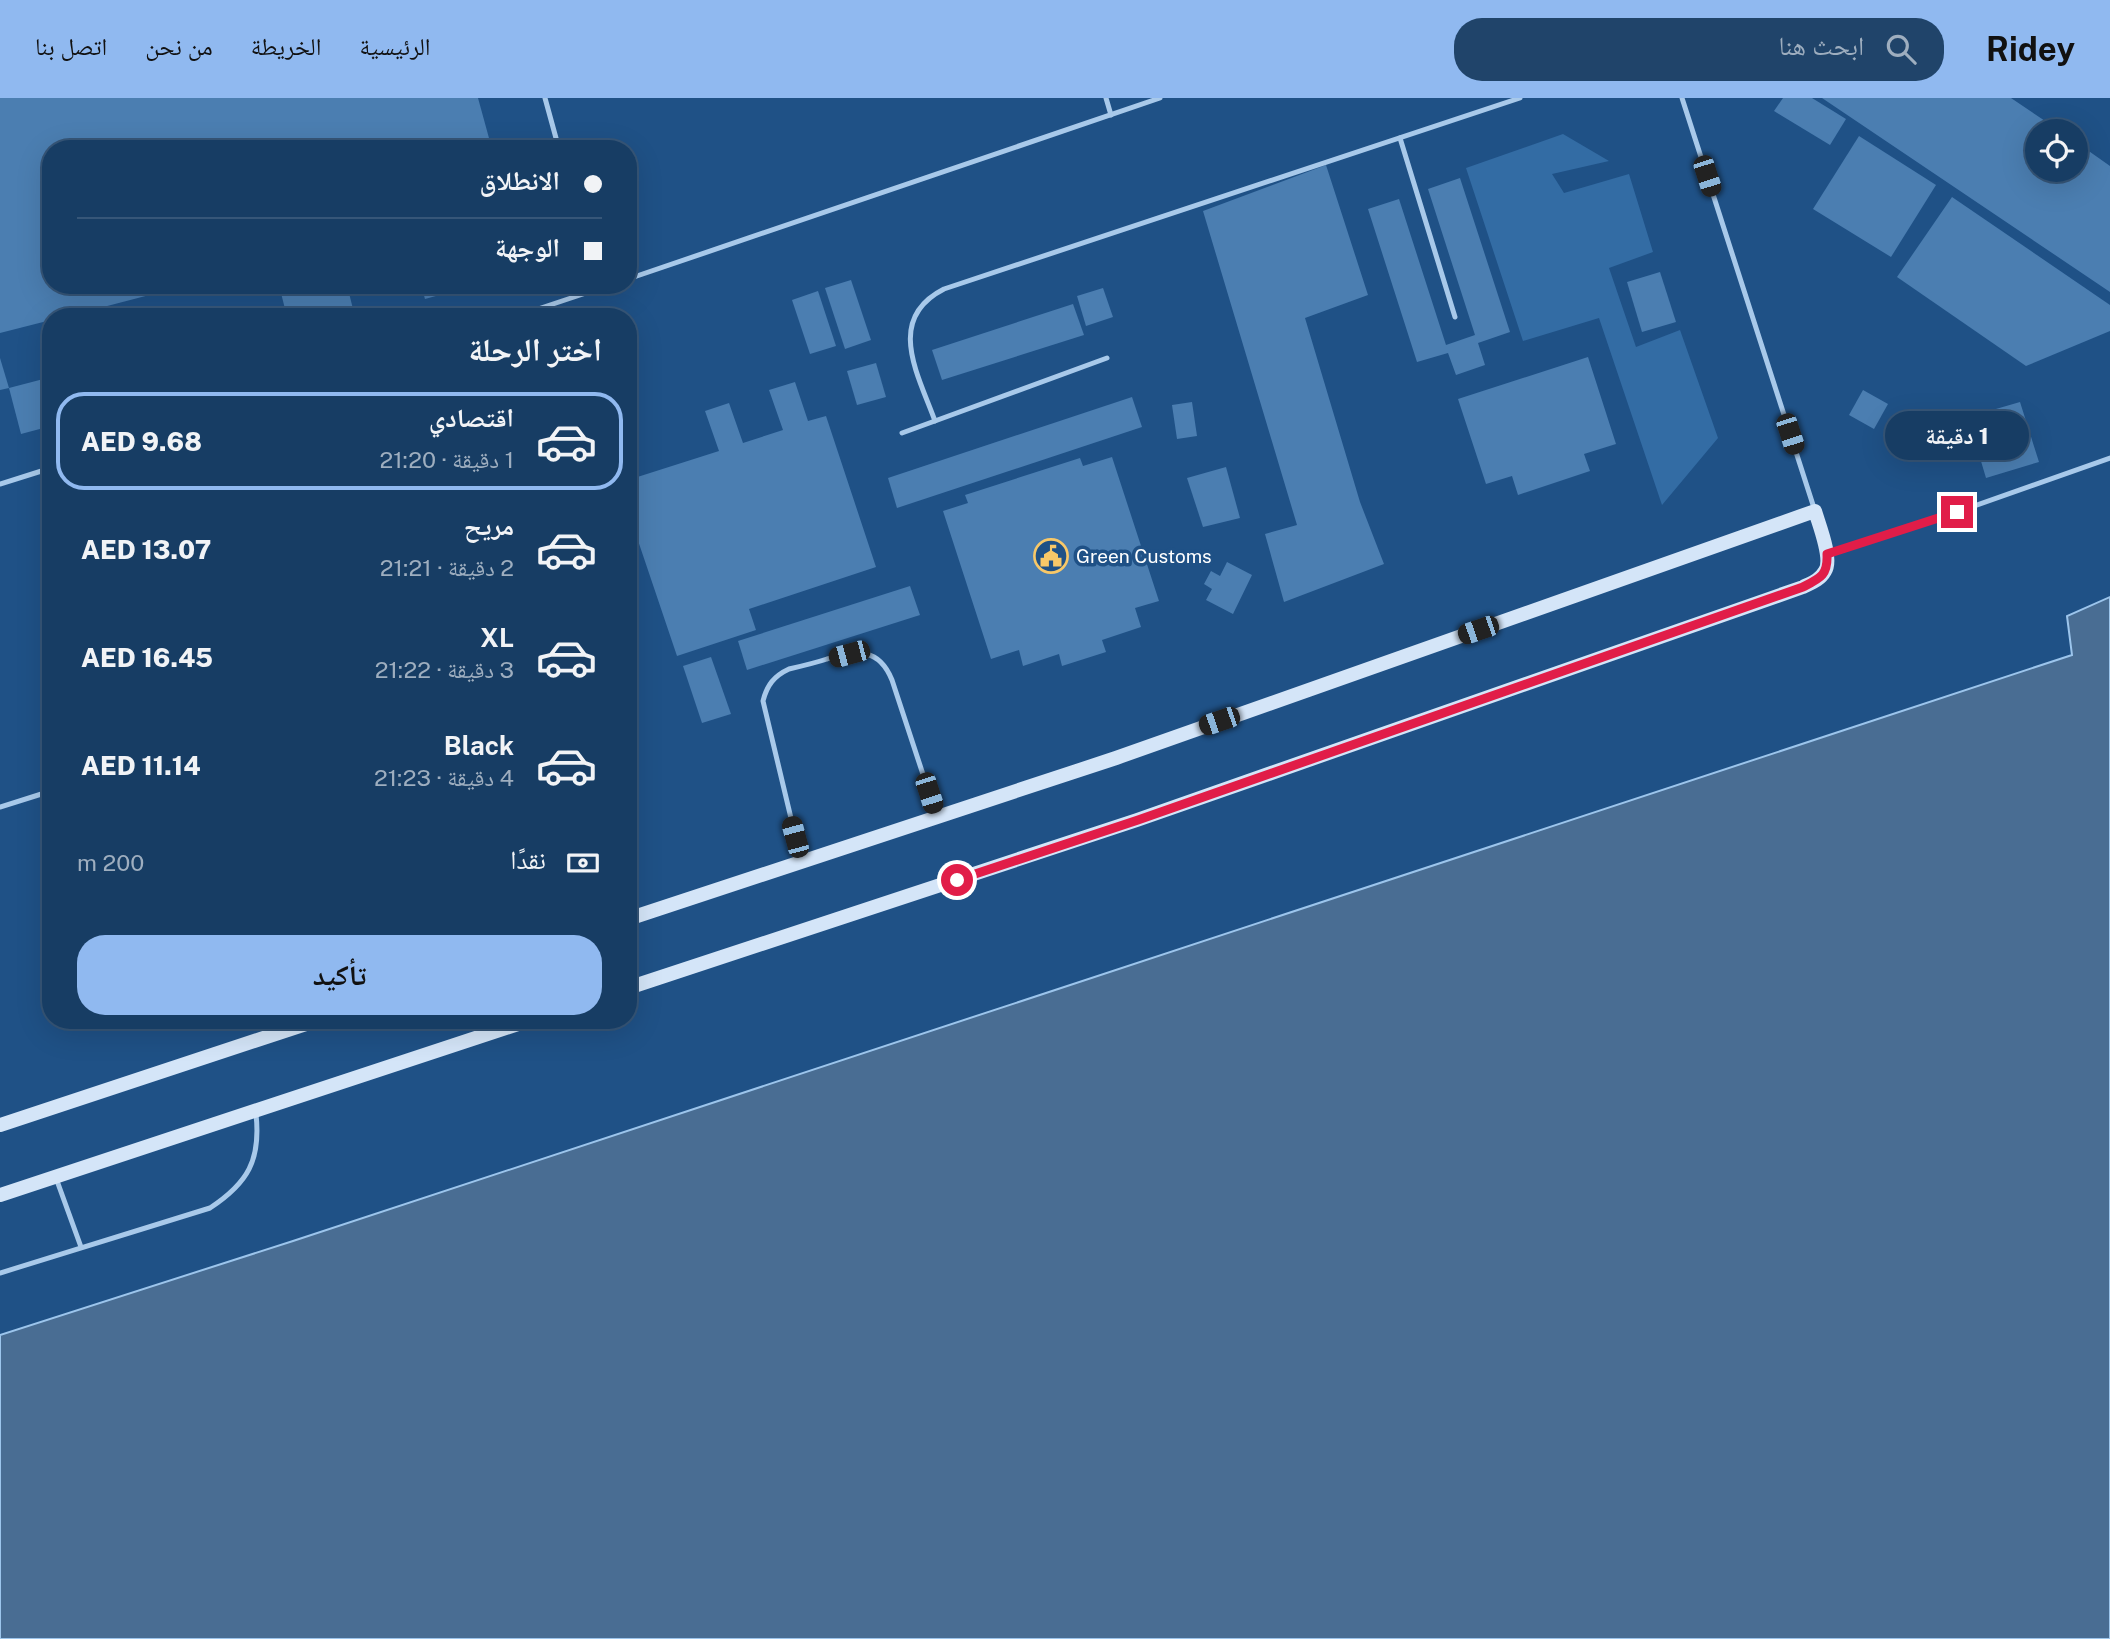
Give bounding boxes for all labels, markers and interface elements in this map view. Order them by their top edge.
search box [1454,18,1944,81]
text: ابحث هنا [1779,30,1864,61]
icon: search [1882,30,1920,68]
text: Ridey [1986,30,2075,68]
text: اتصل بنا [35,32,107,60]
text: من نحن [145,32,213,60]
text: الخريطة [251,32,321,60]
text: الرئيسية [359,32,431,60]
map controls [2025,119,2088,182]
button: locate [2025,119,2088,182]
car [1691,153,1724,199]
text: الانطلاق [480,165,560,196]
text: الوجهة [495,232,560,263]
text: اختر الرحلة [469,331,602,368]
text: اقتصادي [429,402,514,433]
icon: car [535,410,598,473]
callout: 1 دقيقة [1885,410,2029,460]
car [1774,411,1807,457]
text: 1 دقيقة [1925,422,1989,449]
text: AED 9.68 [81,426,202,457]
text: 1 دقيقة · 21:20 [379,446,514,473]
route end [1941,496,1973,528]
text: مريح [464,510,514,541]
icon: car [535,518,598,581]
text: AED 13.07 [81,534,211,565]
public building icon: Green Customs [1032,537,1070,575]
place label: Green Customs [1076,545,1212,567]
text: 2 دقيقة · 21:21 [380,554,514,581]
car [1455,613,1502,647]
text: XL [480,622,514,653]
icon: car [535,626,598,689]
car [826,638,873,670]
text: AED 16.45 [81,642,213,673]
text: 3 دقيقة · 21:22 [375,656,514,683]
car [1196,704,1243,738]
text: Black [444,730,514,761]
icon: car [535,734,598,797]
text: AED 11.14 [81,750,201,781]
text: 4 دقيقة · 21:23 [374,764,514,791]
car [913,770,946,816]
car [780,814,811,860]
text: نقدًا [510,844,546,875]
icon: cash [564,844,602,882]
text: 200 m [77,849,144,876]
route start [941,864,973,896]
button: تأكيد [77,935,602,1015]

